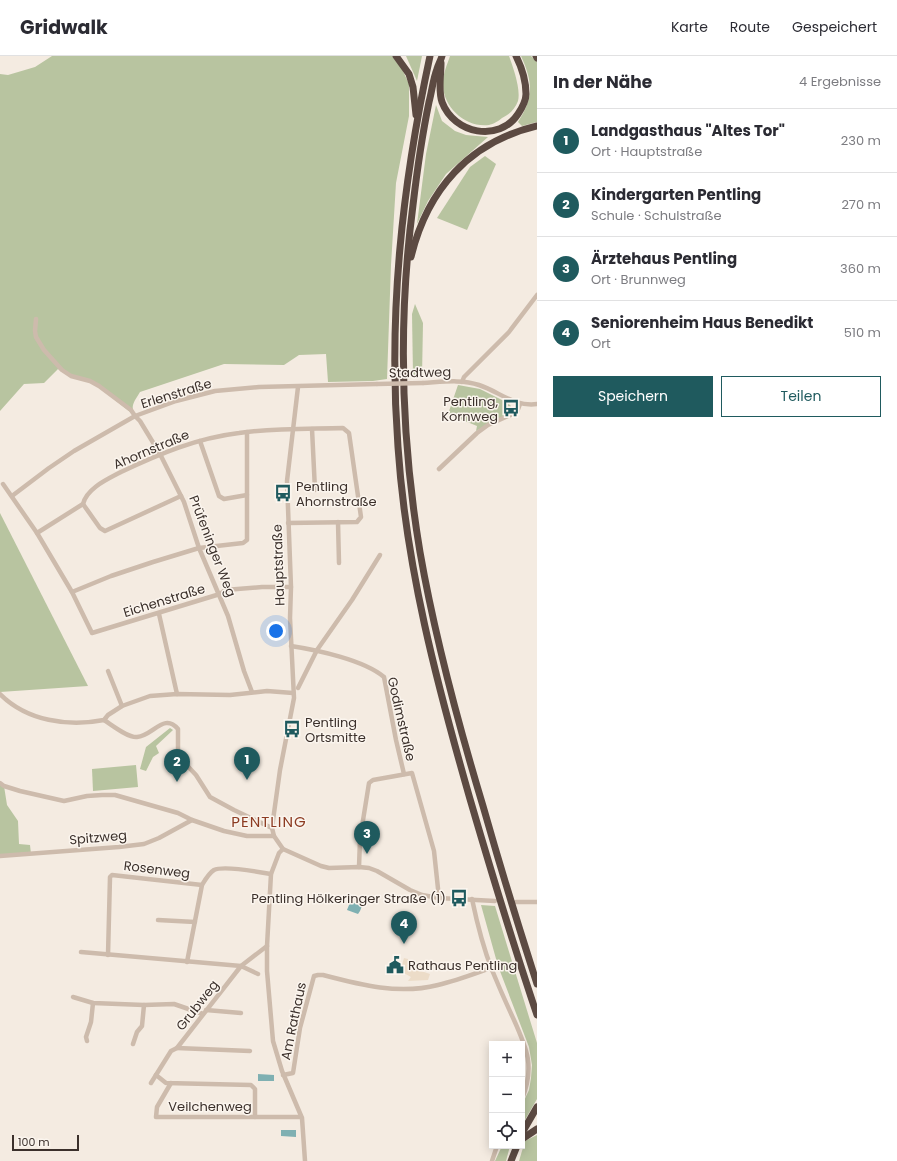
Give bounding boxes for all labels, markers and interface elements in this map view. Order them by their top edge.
text: Gridwalk [20,14,108,41]
text: Karte [671,17,708,37]
text: Route [730,17,770,37]
text: Gespeichert [792,17,877,37]
text: In der Nähe [553,70,652,94]
text: 4 Ergebnisse [799,72,881,91]
text: Landgasthaus "Altes Tor" [591,120,785,141]
text: 1 [564,131,568,150]
text: 230 m [841,131,881,150]
text: Ort · Hauptstraße [591,142,702,161]
text: Kindergarten Pentling [591,184,761,205]
text: 2 [562,195,570,214]
text: 270 m [841,195,881,214]
text: Schule · Schulstraße [591,206,722,225]
text: Ärztehaus Pentling [591,248,737,269]
text: 3 [562,259,570,278]
text: 360 m [840,259,881,278]
text: Ort · Brunnweg [591,270,686,289]
text: Seniorenheim Haus Benedikt [591,312,813,333]
text: 4 [562,323,570,342]
text: 510 m [844,323,881,342]
text: Ort [591,334,611,353]
street label: Stadtweg [389,362,451,383]
street label: Erlenstraße [138,374,214,413]
button: Speichern [553,376,713,417]
button: Teilen [721,376,881,417]
place label: Pentling, Kornweg [441,392,498,426]
bus stop icon: Pentling, Kornweg [501,398,521,418]
street label: Ahornstraße [110,425,192,474]
place label: Pentling Ahornstraße [296,477,377,511]
bus stop icon: Pentling Ahornstraße [273,483,293,503]
street label: Prüfeninger Weg [184,493,241,600]
street label: Hauptstraße [268,524,289,606]
street label: Eichenstraße [121,579,207,622]
your location [266,621,286,641]
street label: Godimstraße [383,675,420,763]
place label: Pentling Ortsmitte [305,713,366,747]
bus stop icon: Pentling Ortsmitte [282,719,302,739]
pin: 1 [234,747,260,780]
pin: 2 [164,749,190,782]
district label: PENTLING [231,811,307,832]
pin: 3 [354,821,380,854]
street label: Spitzweg [68,826,128,849]
street label: Rosenweg [123,856,191,883]
bus stop icon: Pentling Hölkeringer Straße (1) [449,888,469,908]
place label: Pentling Hölkeringer Straße (1) [251,889,446,908]
pin: 4 [391,911,417,944]
public building icon: Rathaus Pentling [385,955,405,975]
place label: Rathaus Pentling [408,956,517,975]
street label: Grubweg [172,976,223,1035]
street label: Am Rathaus [276,980,311,1062]
map controls [489,1041,525,1149]
button: + [489,1041,525,1077]
button: − [489,1077,525,1113]
street label: Veilchenweg [168,1097,252,1116]
button: locate [489,1113,525,1149]
scale bar [12,1133,79,1152]
text: 100 m [18,1134,50,1150]

